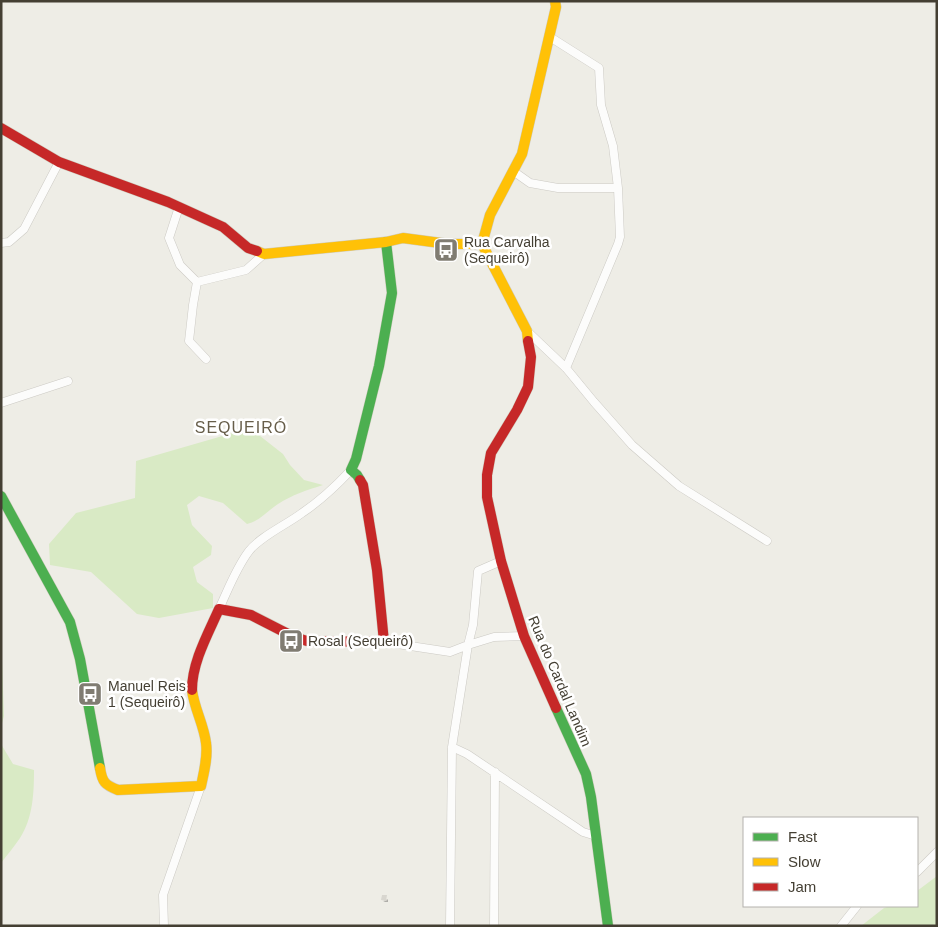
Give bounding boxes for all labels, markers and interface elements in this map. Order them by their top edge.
place label: Rua Carvalha (Sequeirô) [464,234,550,266]
bus stop icon: Rua Carvalha (Sequeirô) [433,237,459,263]
district label: SEQUEIRÓ [195,418,287,436]
street label: Rua do Cardal Landim [525,613,595,749]
bus stop icon: Rosal (Sequeirô) [278,628,304,654]
place label: Rosal (Sequeirô) [308,633,413,649]
place label: Manuel Reis 1 (Sequeirô) [108,678,186,710]
bus stop icon: Manuel Reis 1 (Sequeirô) [77,681,103,707]
legend [743,817,918,907]
text: Fast [788,828,818,845]
text: Slow [788,853,821,870]
text: Jam [788,878,816,895]

